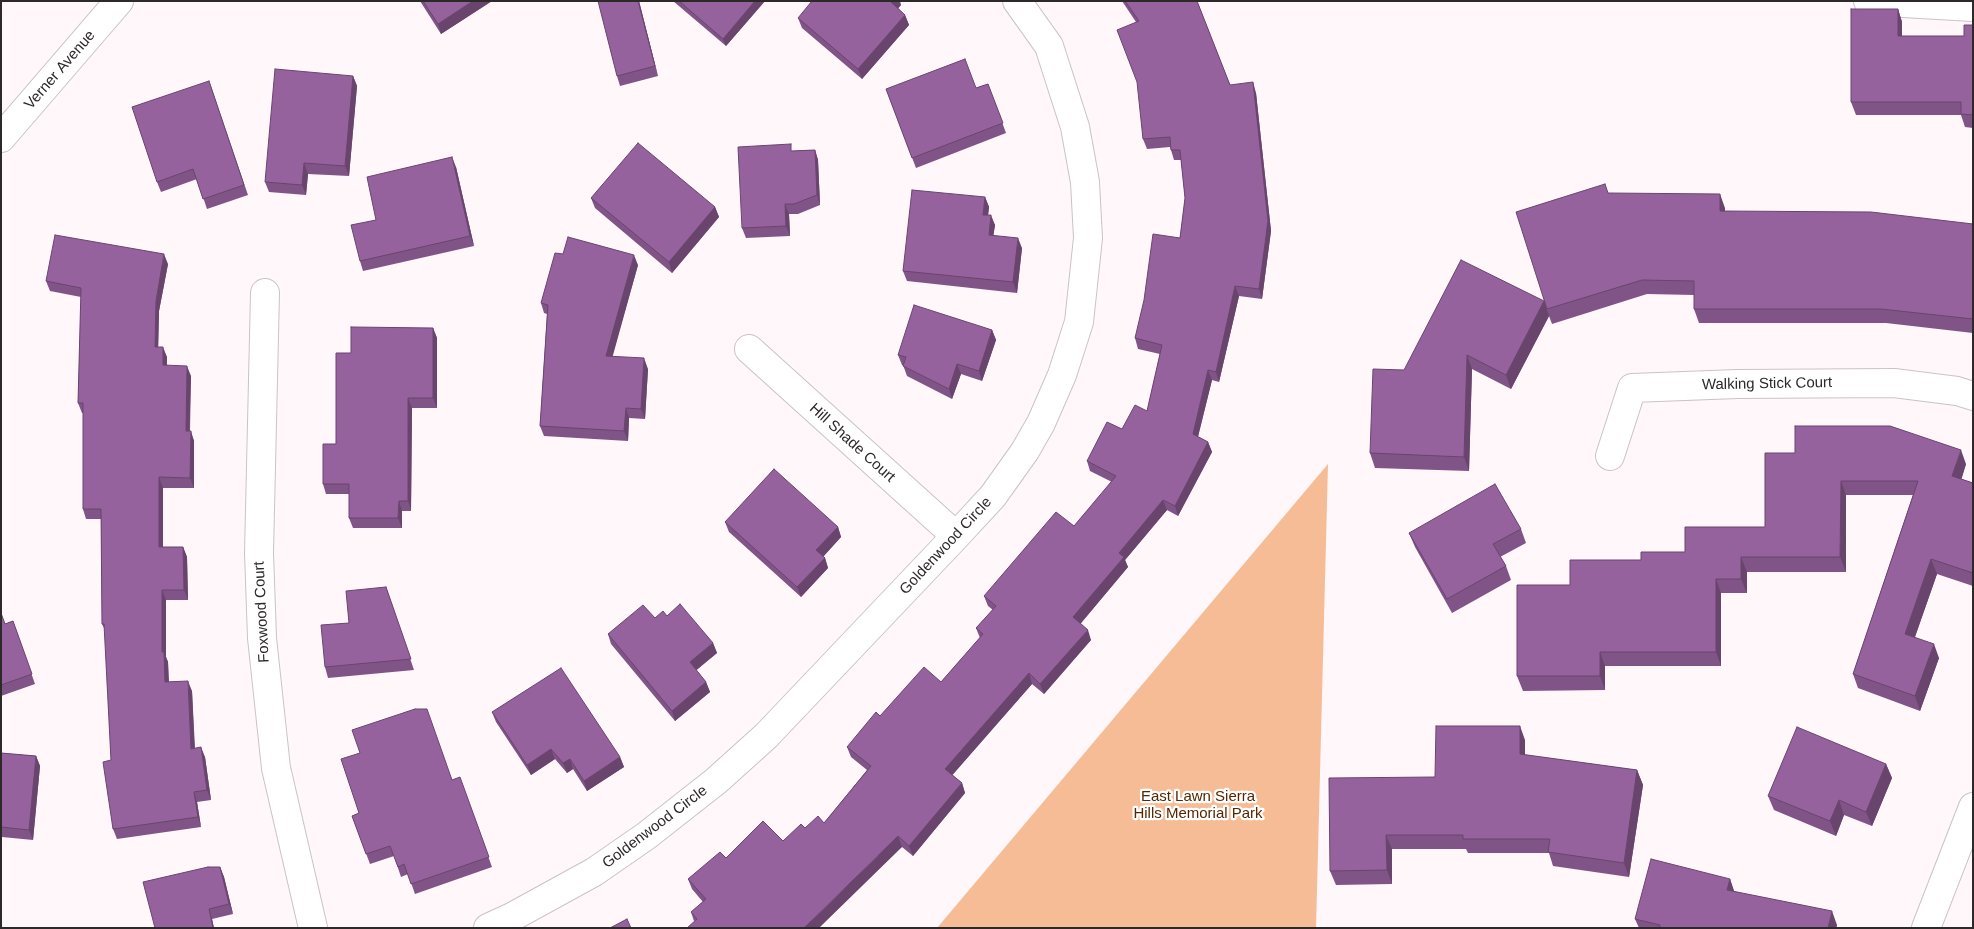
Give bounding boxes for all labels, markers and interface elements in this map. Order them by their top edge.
street label: Verner Avenue [21,27,99,113]
street label: Walking Stick Court [1702,374,1832,394]
street label: Hill Shade Court [805,400,899,486]
street label: Goldenwood Circle [896,494,996,598]
street label: Foxwood Court [250,561,274,663]
street label: Goldenwood Circle [599,782,711,872]
park label: East Lawn Sierra Hills Memorial Park [1133,788,1263,823]

